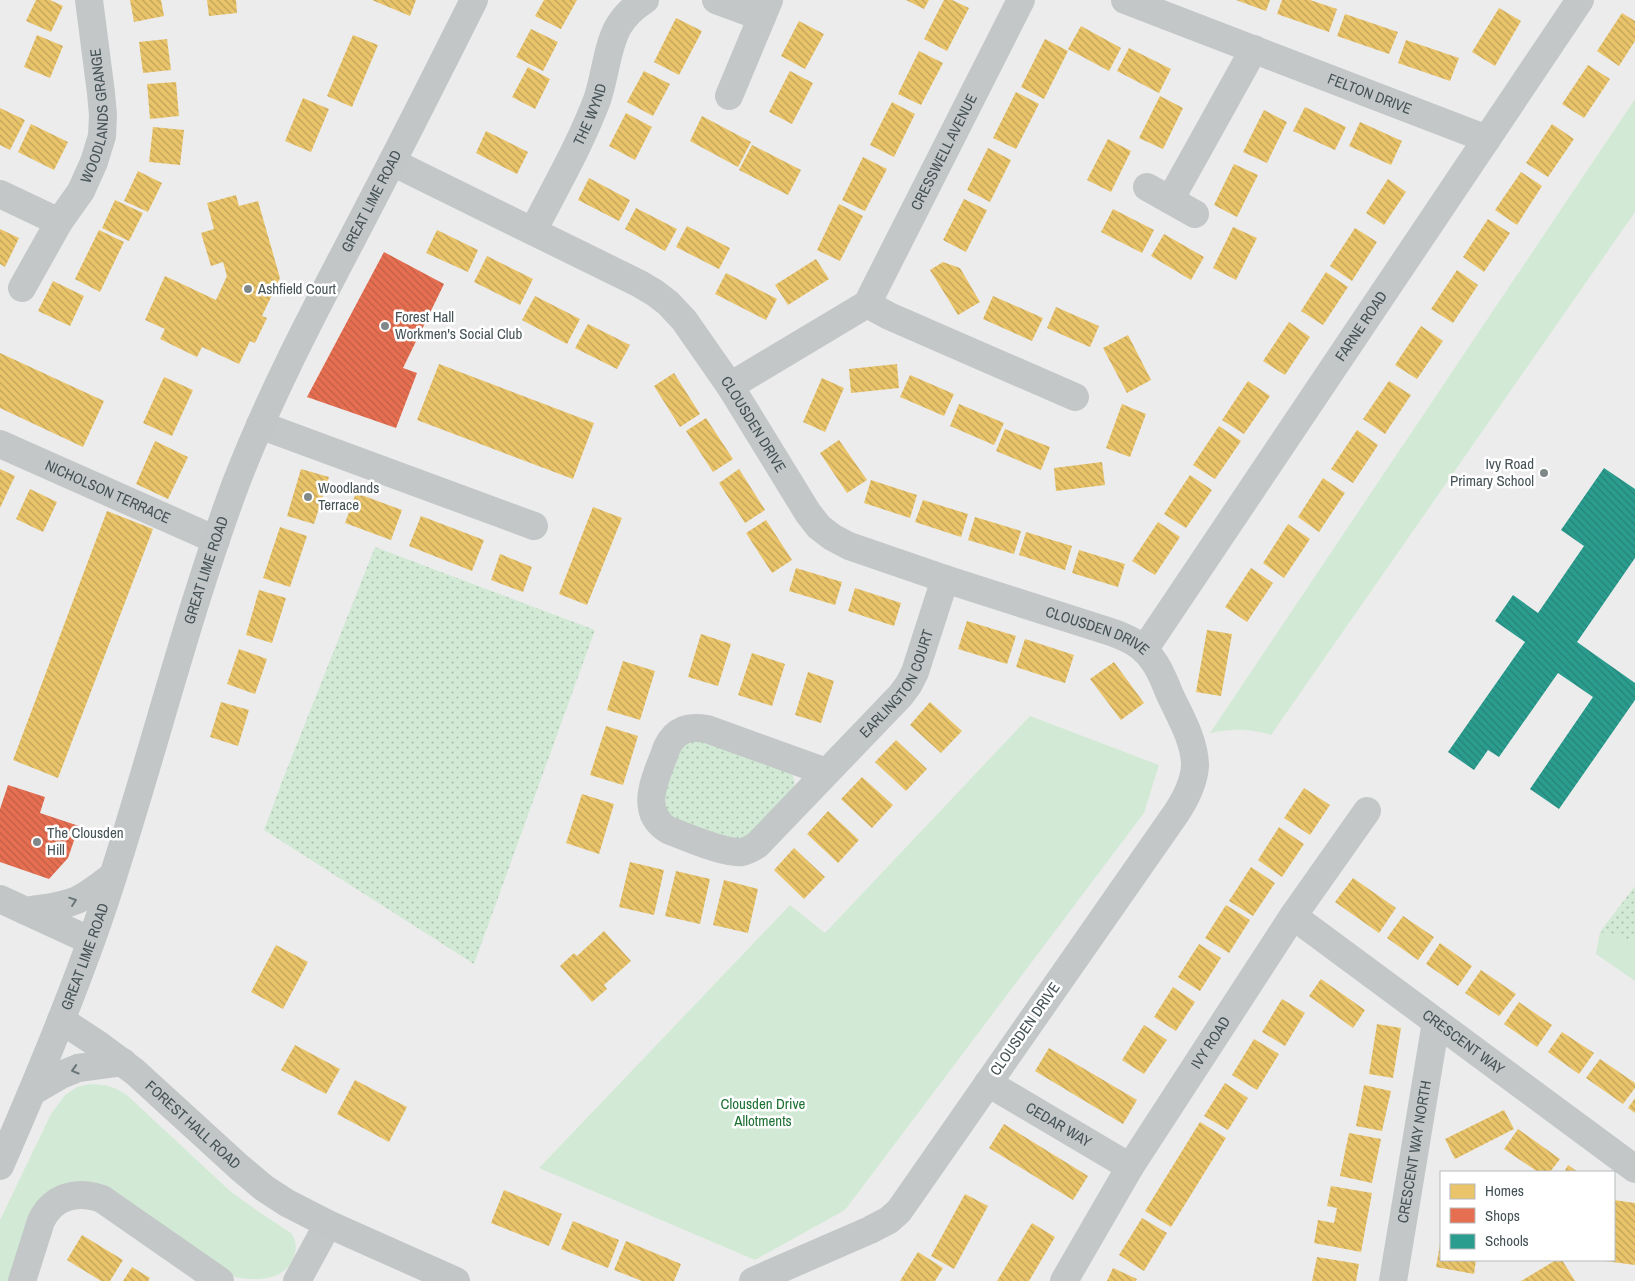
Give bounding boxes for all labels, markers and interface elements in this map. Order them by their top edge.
street label: WOODLANDS GRANGE [75,47,113,186]
street label: FELTON DRIVE [1325,68,1415,119]
street label: THE WYND [568,81,611,149]
street label: CRESSWELL AVENUE [905,90,982,214]
street label: GREAT LIME ROAD [336,146,406,256]
place label: Ashfield Court [257,278,337,299]
marker: Ashfield Court [242,283,254,295]
street label: FARNE ROAD [1330,287,1392,365]
place label: Forest Hall Workmen's Social Club [395,306,522,344]
marker: Forest Hall Workmen's Social Club [379,320,391,332]
street label: CLOUSDEN DRIVE [716,372,792,476]
place label: Ivy Road Primary School [1450,453,1534,491]
street label: NICHOLSON TERRACE [42,454,174,529]
marker: Ivy Road Primary School [1538,467,1550,479]
place label: Woodlands Terrace [318,477,379,515]
marker: Woodlands Terrace [302,491,314,503]
street label: GREAT LIME ROAD [178,513,233,627]
street label: CLOUSDEN DRIVE [1043,601,1154,660]
street label: EARLINGTON COURT [854,626,938,742]
place label: The Clousden Hill [47,822,124,860]
marker: The Clousden Hill [31,836,43,848]
one-way arrow [68,897,77,907]
street label: GREAT LIME ROAD [55,900,114,1013]
street label: CLOUSDEN DRIVE [985,978,1065,1080]
street label: CRESCENT WAY [1418,1004,1510,1080]
street label: IVY ROAD [1186,1012,1235,1073]
one-way arrow [72,1064,80,1074]
street label: FOREST HALL ROAD [141,1076,246,1174]
street label: CRESCENT WAY NORTH [1392,1079,1436,1225]
park label: Clousden Drive Allotments [721,1093,806,1131]
street label: CEDAR WAY [1022,1097,1096,1152]
legend [1440,1171,1615,1261]
text: Homes [1485,1180,1524,1201]
text: Shops [1485,1205,1520,1226]
text: Schools [1485,1230,1529,1251]

